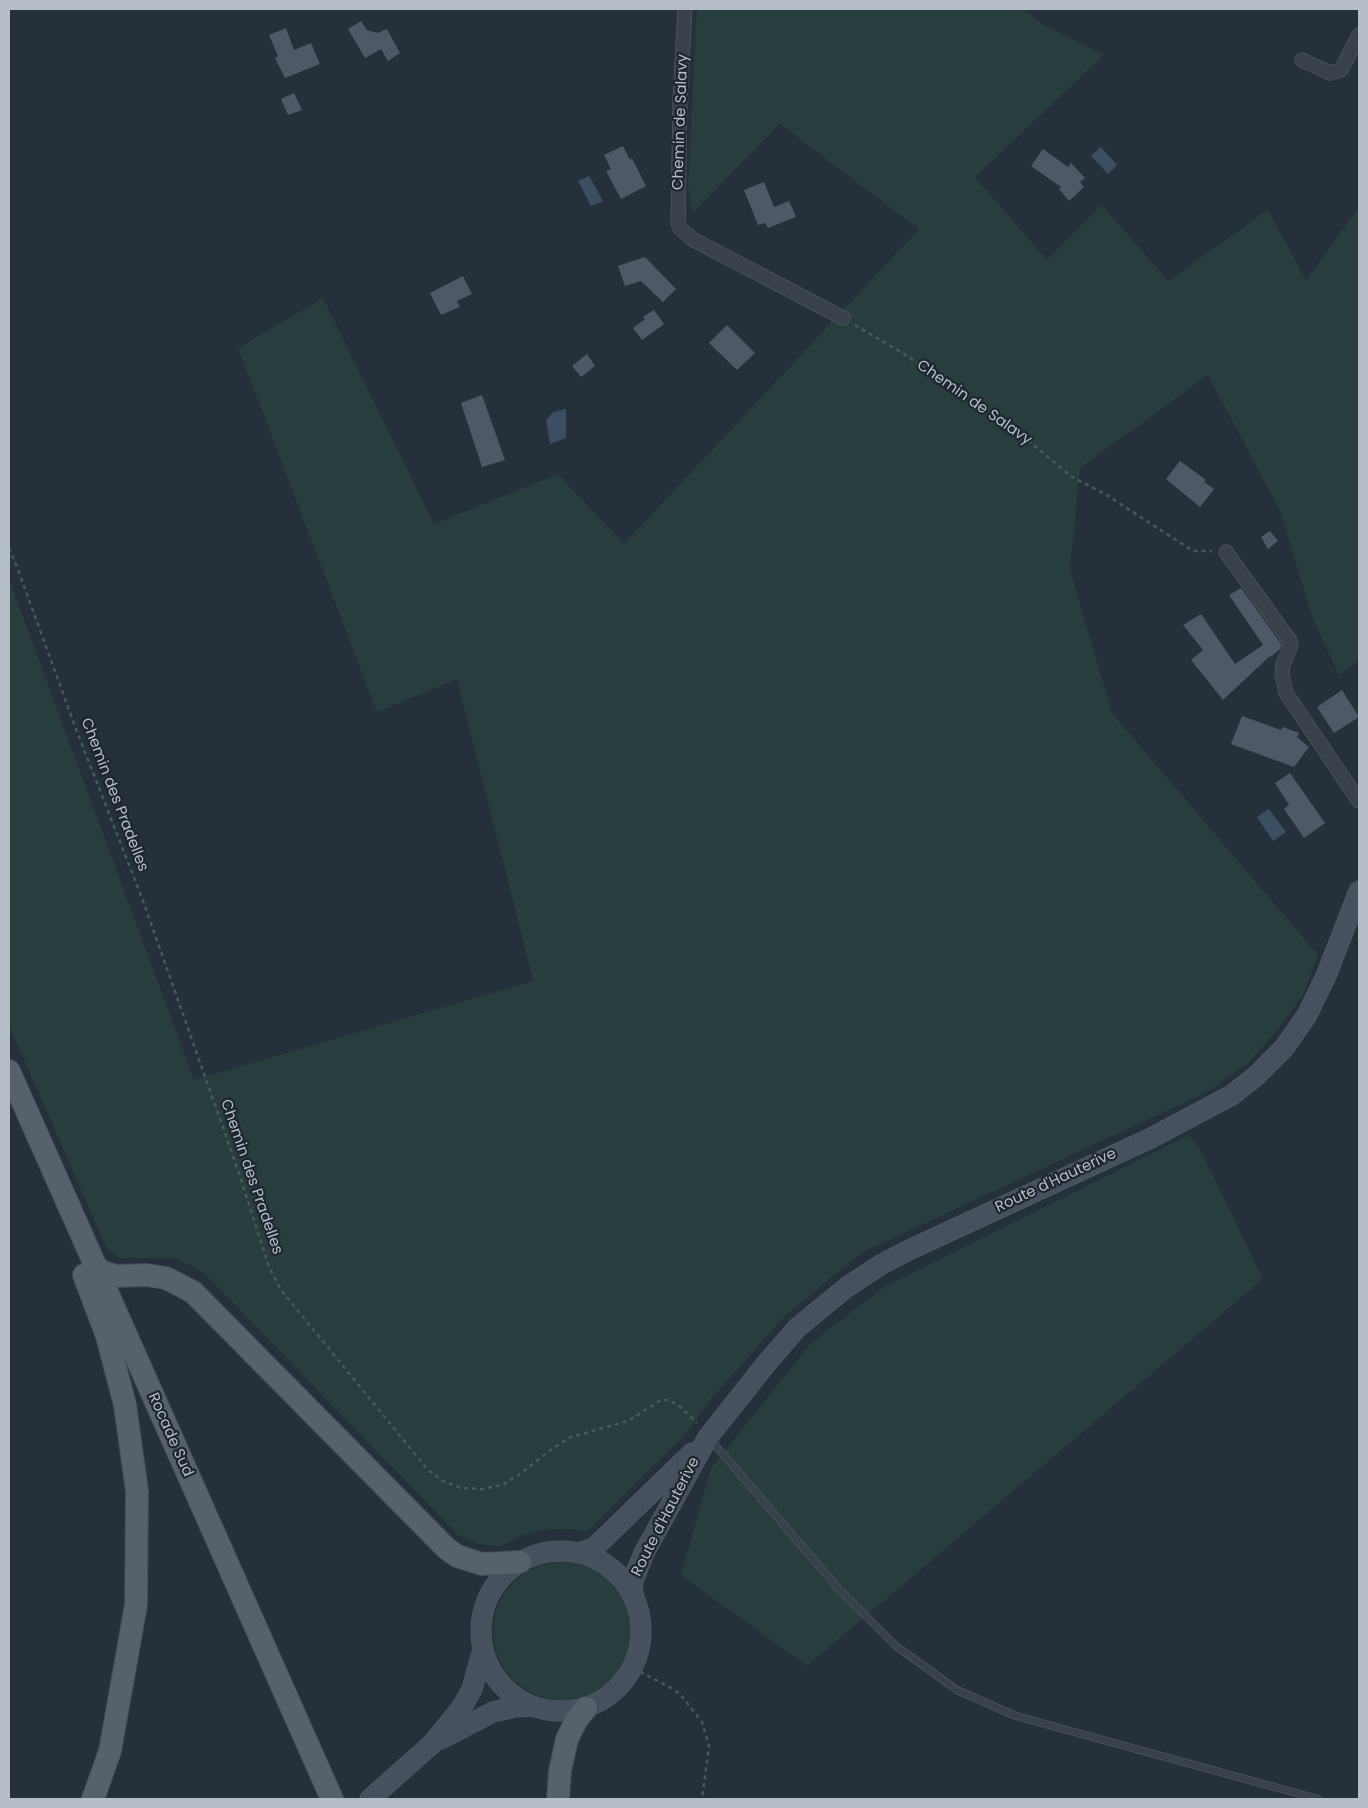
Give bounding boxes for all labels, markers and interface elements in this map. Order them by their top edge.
street label: Chemin de Salavy [670,54,692,190]
street label: Chemin de Salavy [913,357,1035,449]
street label: Chemin des Pradelles [76,716,152,874]
street label: Chemin des Pradelles [216,1097,286,1257]
street label: Route d'Hauterive [993,1145,1119,1217]
street label: Rocade Sud [143,1390,197,1480]
street label: Route d'Hauterive [628,1454,704,1580]

